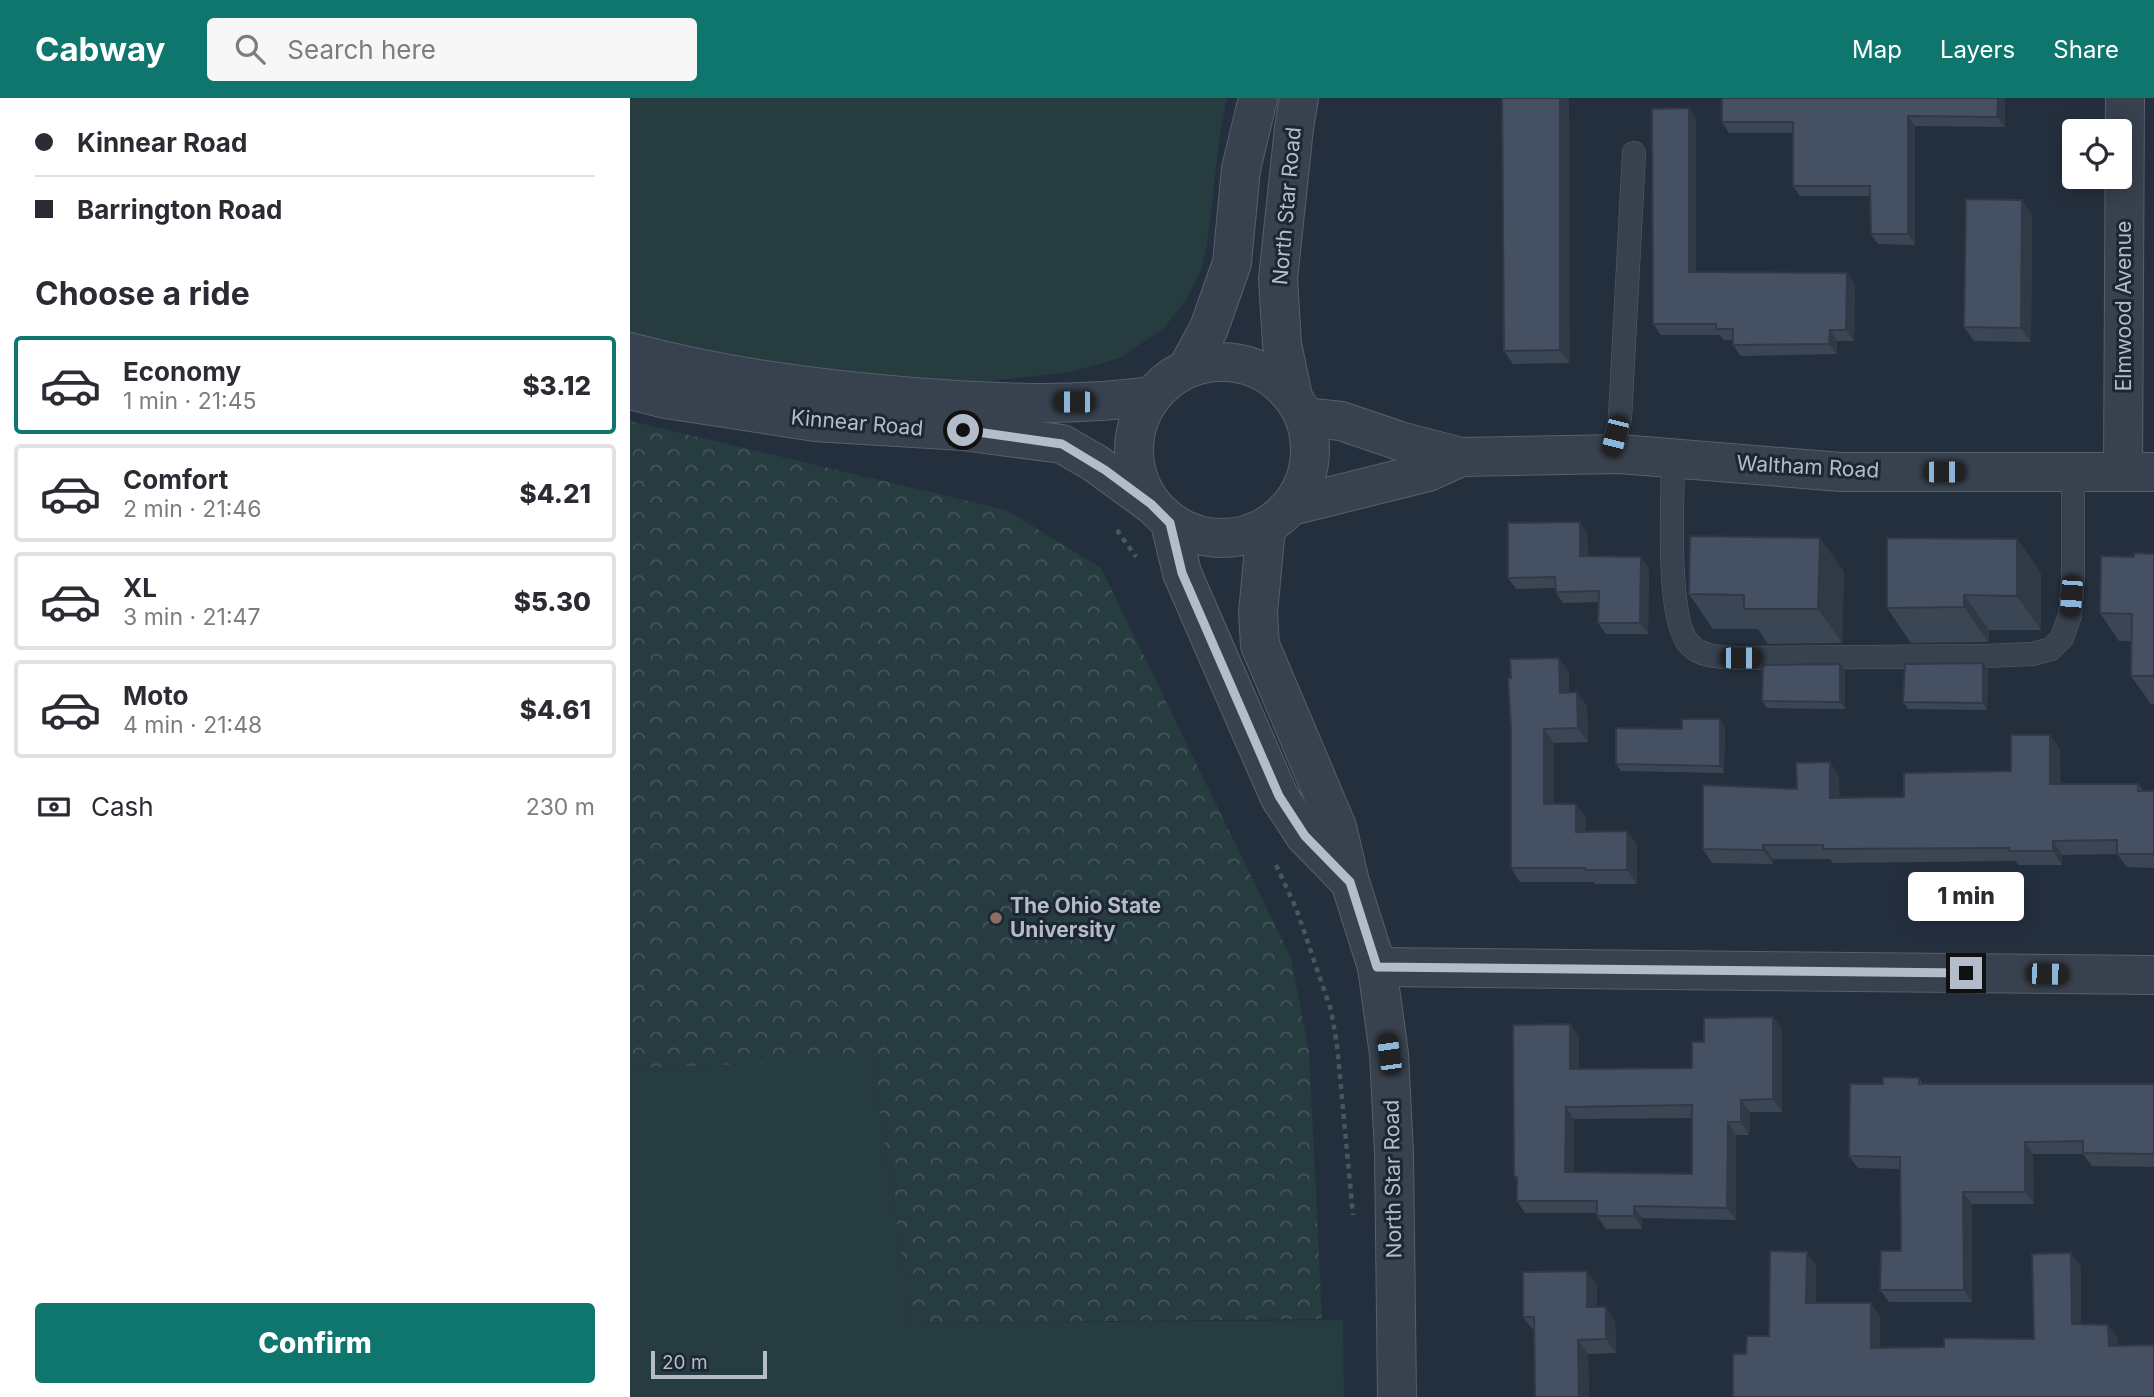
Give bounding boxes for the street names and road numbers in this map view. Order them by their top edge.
street label: North Star Road [1267,126,1306,286]
street label: Elmwood Avenue [2111,221,2136,391]
street label: Kinnear Road [790,404,924,441]
street label: Waltham Road [1736,450,1880,483]
street label: North Star Road [1379,1100,1406,1258]

